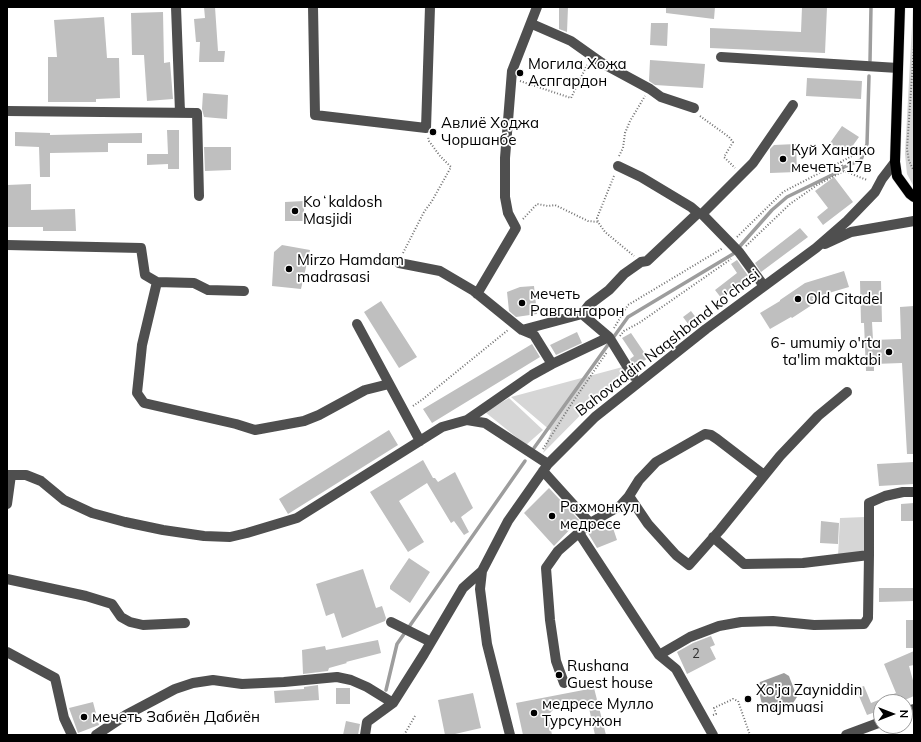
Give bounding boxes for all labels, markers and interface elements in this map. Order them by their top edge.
place label: Могила Хожа Аспгардон [528,55,627,90]
marker: Могила Хожа Аспгардон [515,68,525,78]
place label: Авлиё Ходжа Чоршанбе [441,114,539,149]
marker: Авлиё Ходжа Чоршанбе [428,127,438,137]
place label: Куй Ханако мечеть 17в [791,141,875,176]
marker: Куй Ханако мечеть 17в [778,154,788,164]
place label: Koʻkaldosh Masjidi [303,193,382,228]
marker: Koʻkaldosh Masjidi [290,206,300,216]
place label: Mirzo Hamdam madrasasi [297,251,404,286]
marker: Mirzo Hamdam madrasasi [284,264,294,274]
street label: Bahovaddin Naqshband ko'chasi [573,266,763,420]
place label: мечеть Равгангарон [530,285,625,320]
place label: Old Citadel [806,290,883,308]
marker: Old Citadel [793,294,803,304]
marker: мечеть Равгангарон [517,298,527,308]
place label: 6- umumiy o'rta ta'lim maktabi [771,334,881,369]
marker: 6- umumiy o'rta ta'lim maktabi [884,347,894,357]
place label: Рахмонкул медресе [560,498,639,533]
marker: Рахмонкул медресе [547,511,557,521]
house number: 2 [692,646,700,662]
place label: Rushana Guest house [567,657,653,692]
marker: Rushana Guest house [554,670,564,680]
place label: Xo'ja Zayniddin majmuasi [756,681,862,716]
marker: Xo'ja Zayniddin majmuasi [743,694,753,704]
north arrow [873,694,913,734]
place label: медресе Мулло Турсунжон [542,695,654,730]
place label: мечеть Забиён Дабиён [92,708,260,726]
marker: медресе Мулло Турсунжон [529,708,539,718]
text: N [897,710,911,718]
marker: мечеть Забиён Дабиён [79,712,89,722]

